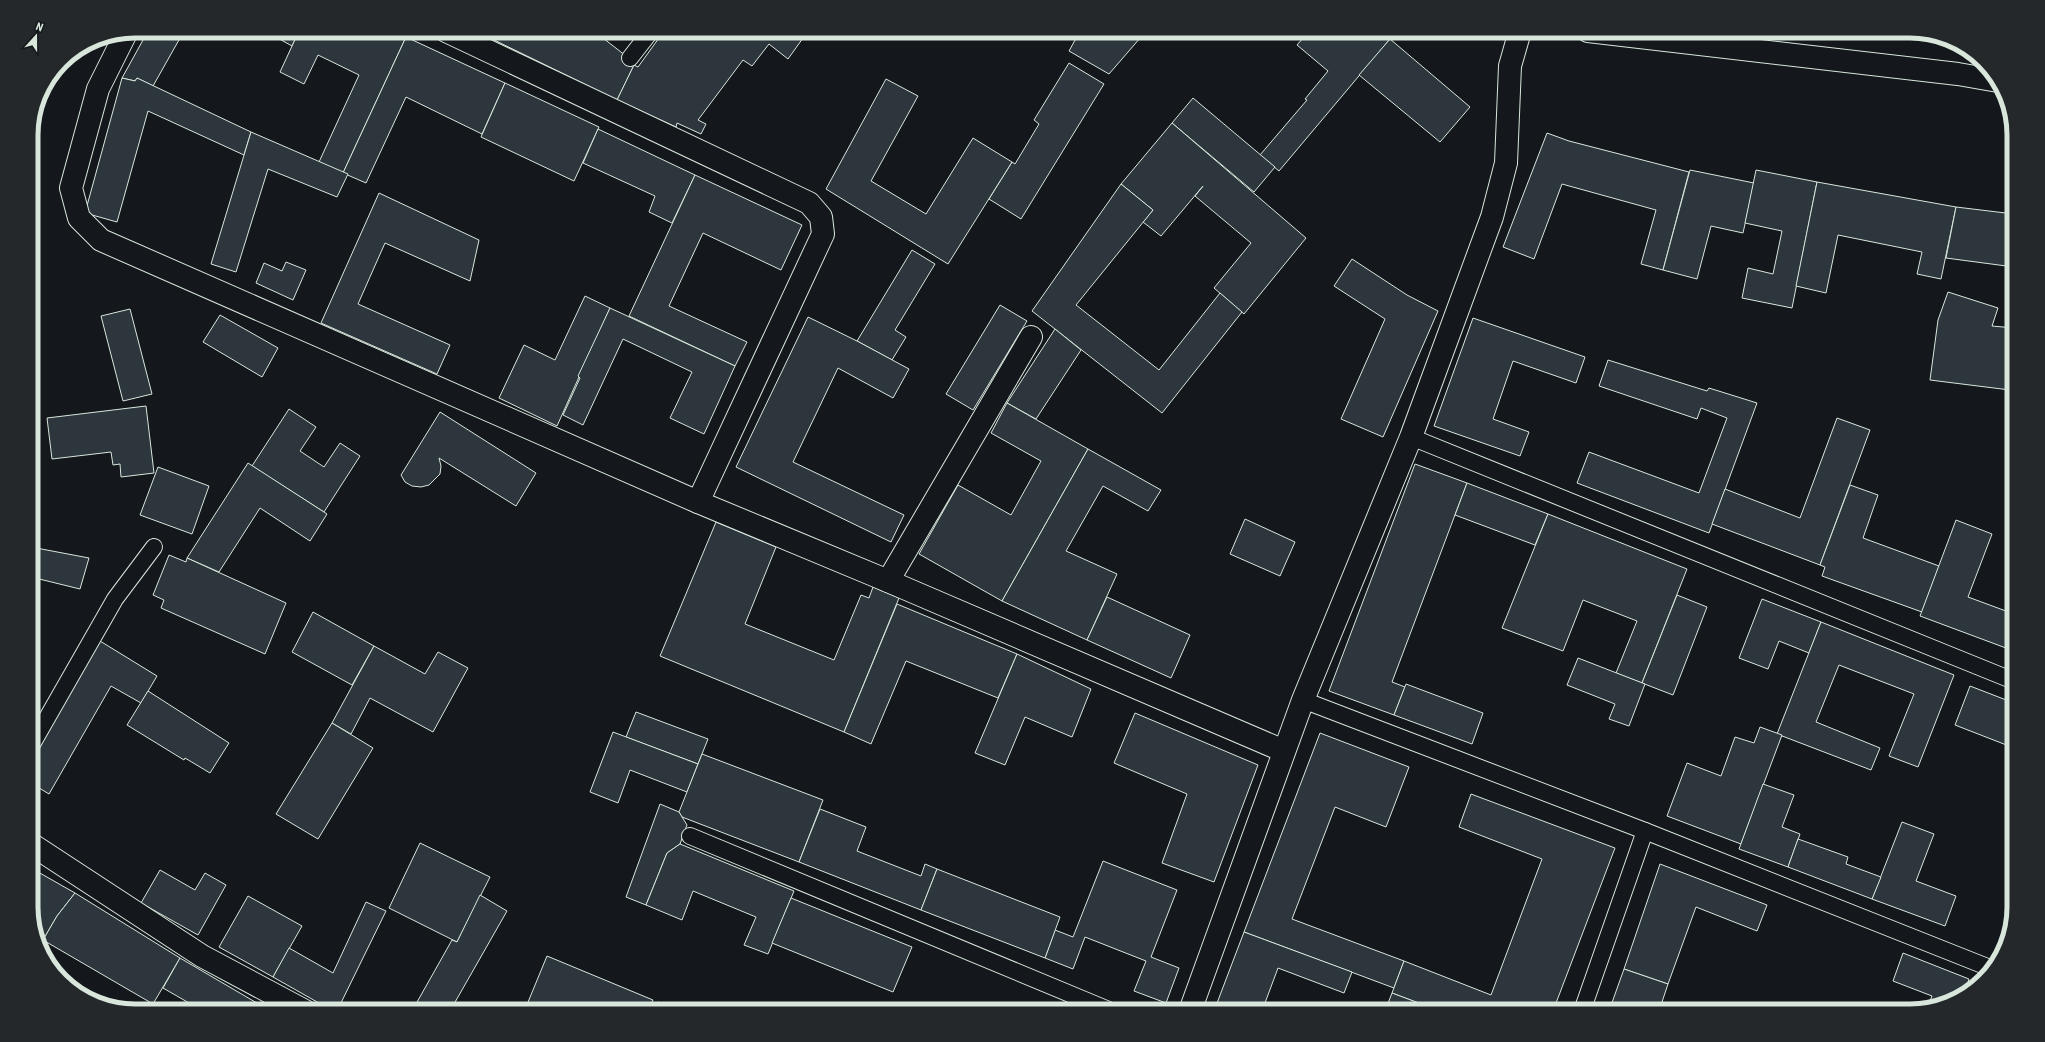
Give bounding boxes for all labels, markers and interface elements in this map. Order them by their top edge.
north arrow [16,16,56,56]
text: N [34,20,45,34]

